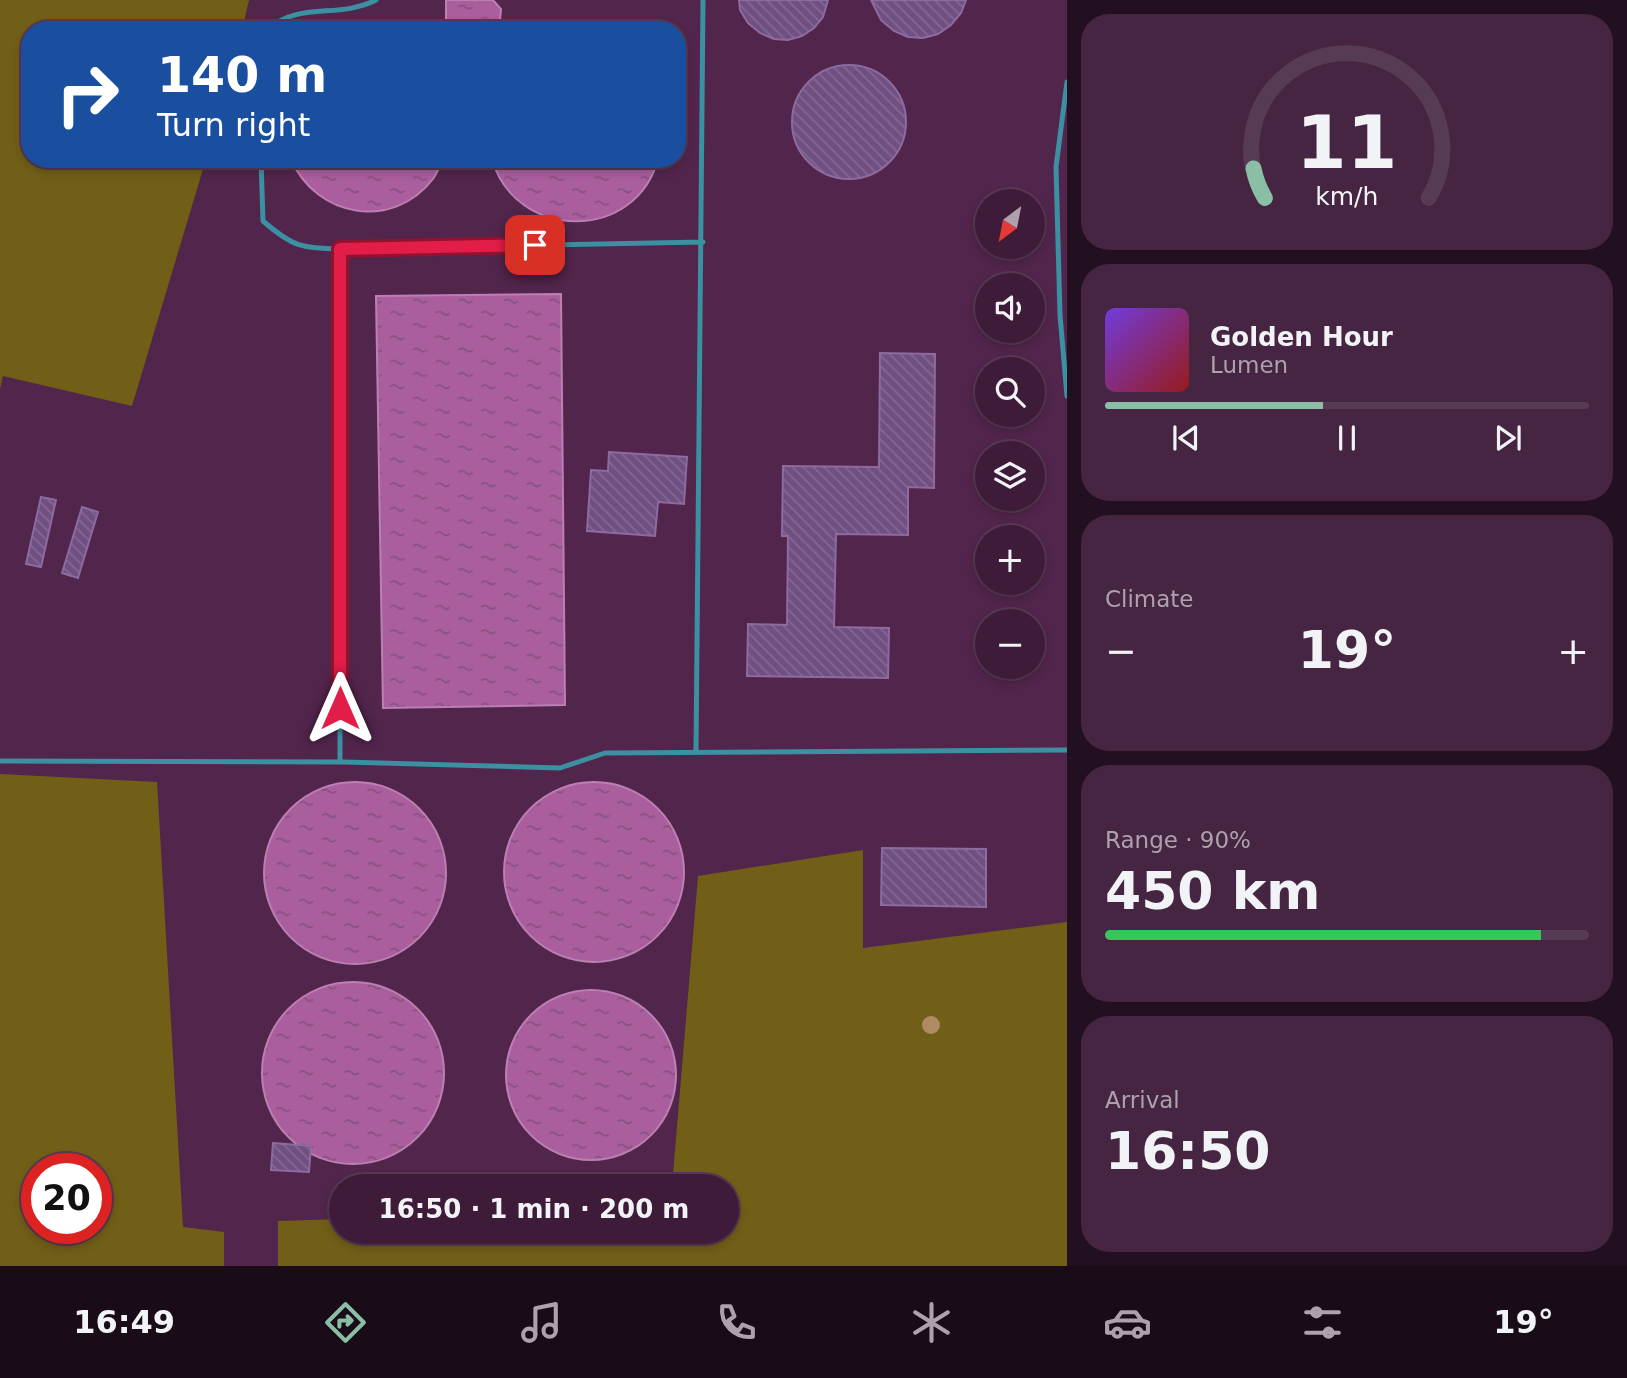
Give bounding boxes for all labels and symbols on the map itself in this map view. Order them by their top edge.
north arrow [975,189,1045,259]
pin [505,215,565,275]
position arrow [303,671,377,745]
speed limit sign: 20 [21,1153,112,1244]

